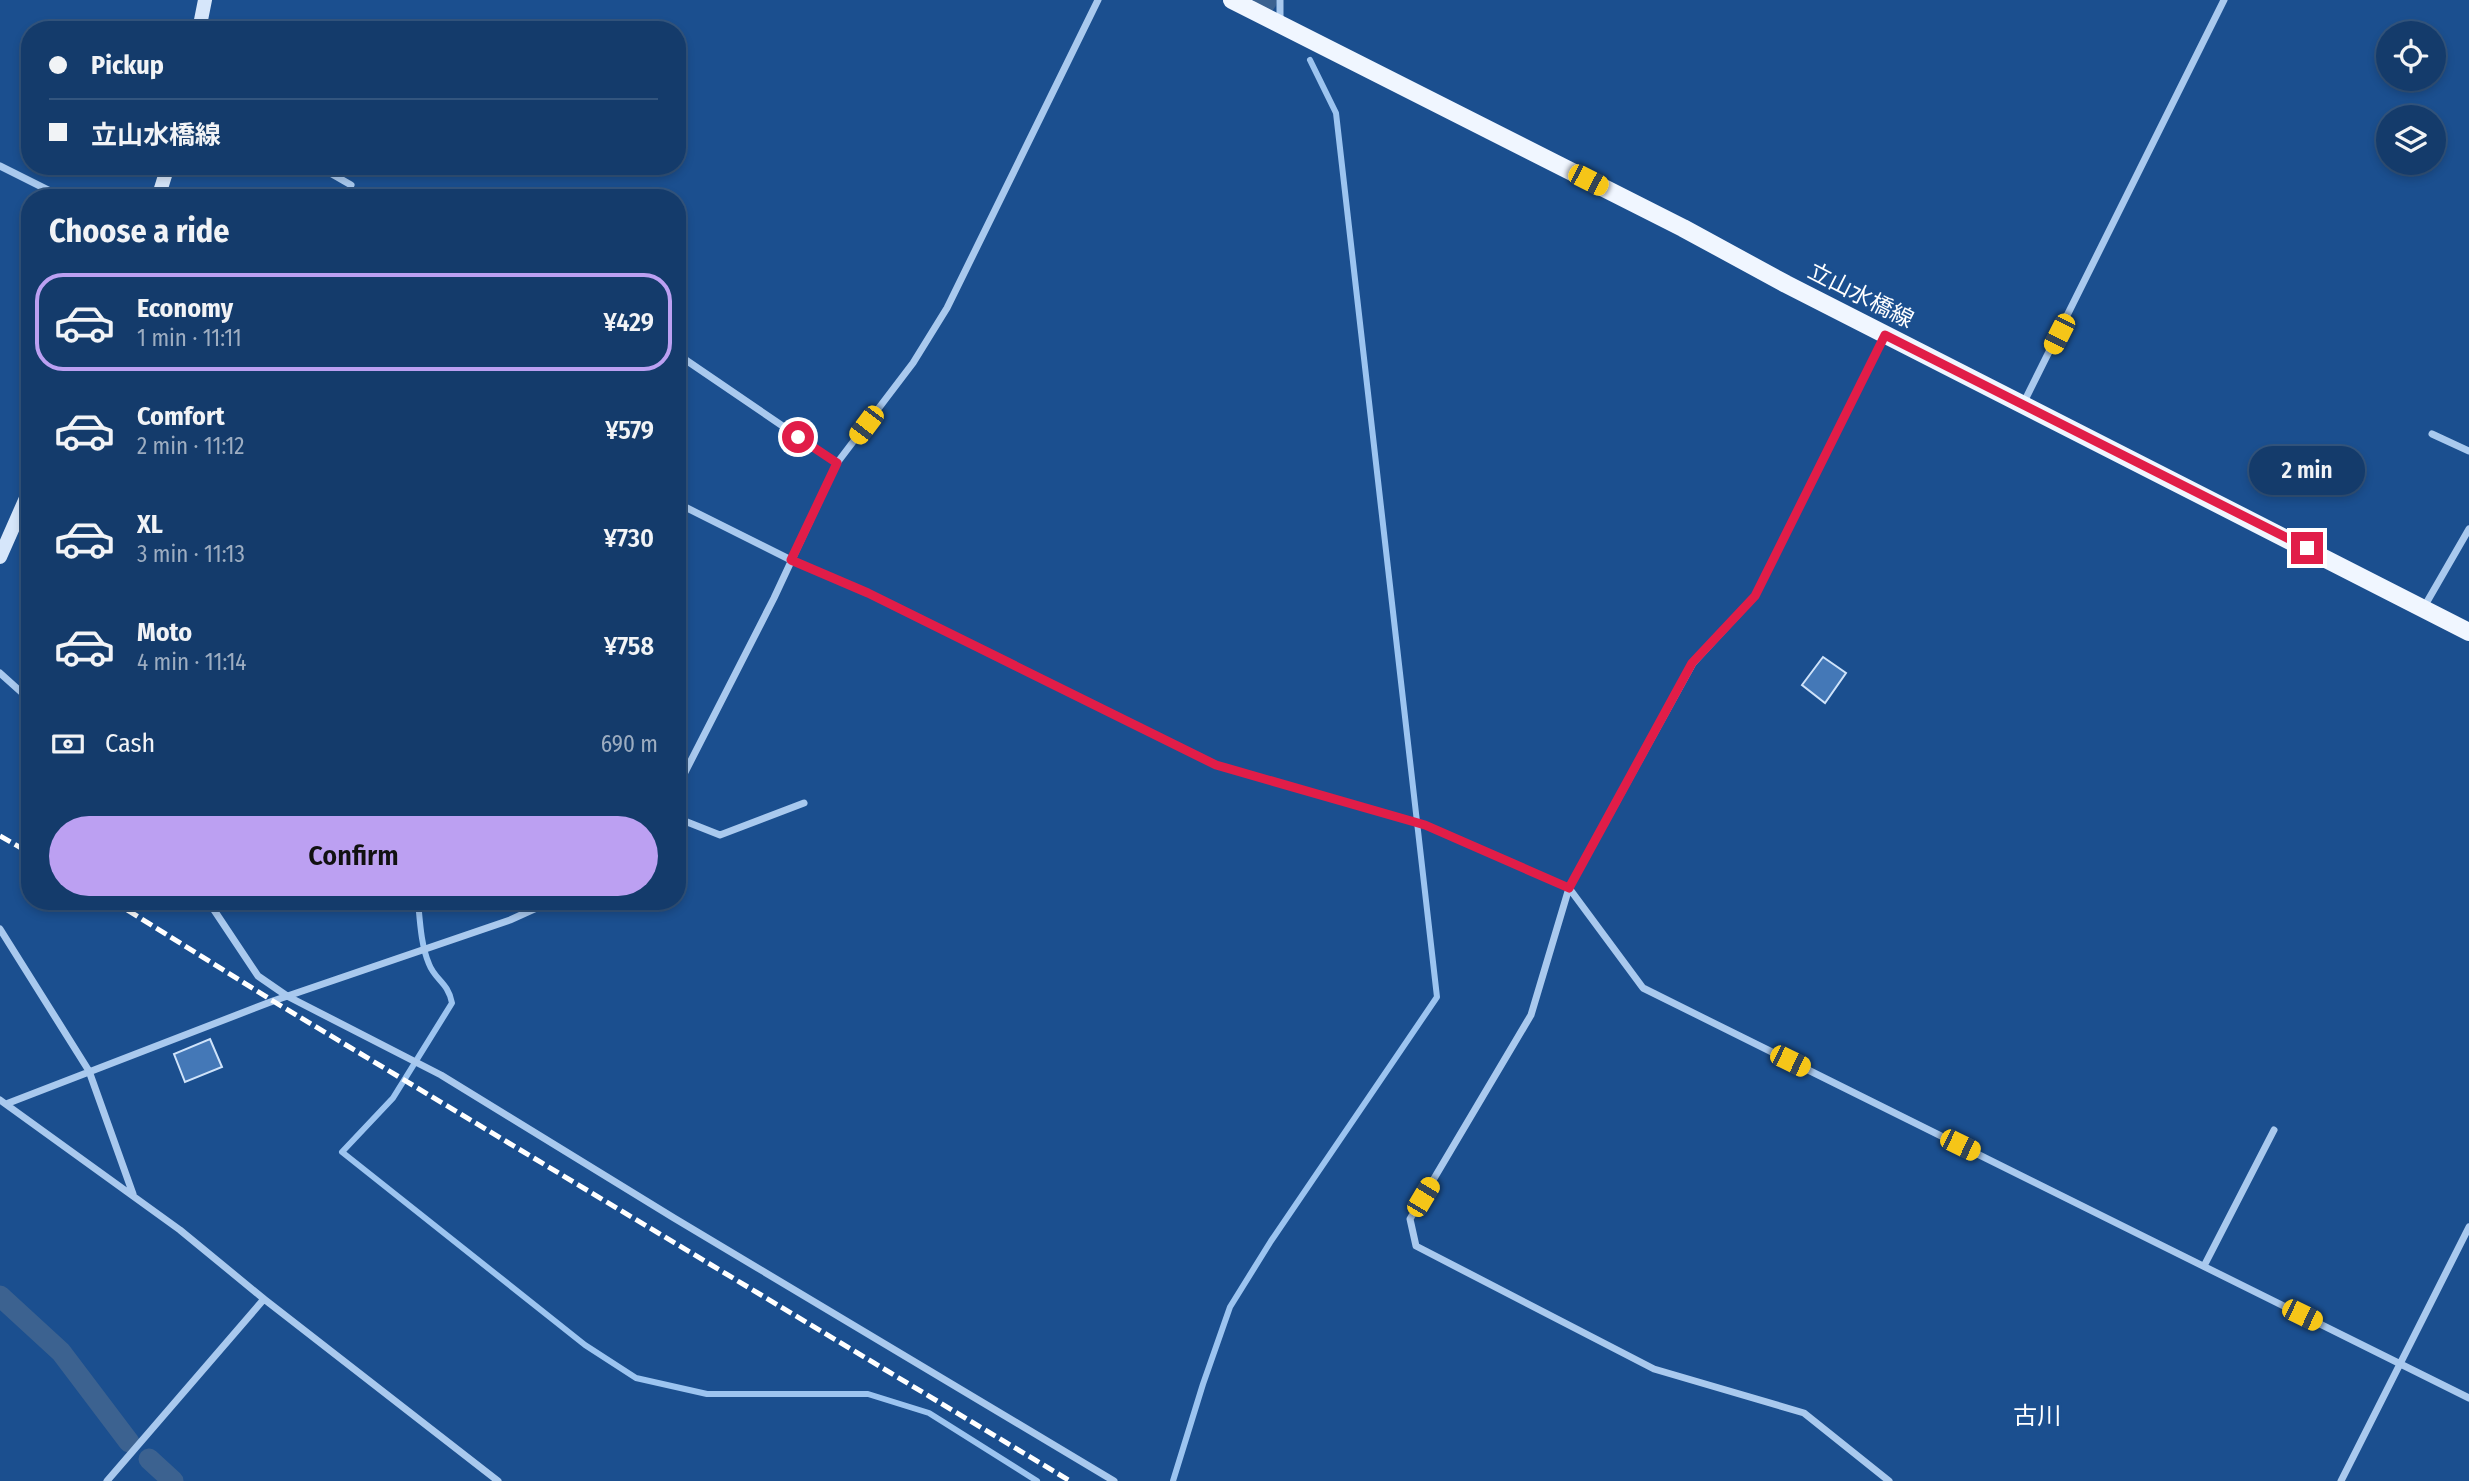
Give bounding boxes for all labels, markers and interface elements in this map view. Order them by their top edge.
map controls [2376,21,2446,175]
button: locate [2376,21,2446,91]
text: Pickup [91,50,164,81]
button: layers [2376,105,2446,175]
text: 立山水橋線 [91,120,221,151]
car [1565,161,1612,199]
text: Choose a ride [49,212,230,250]
street label: 立山水橋線 [1803,256,1919,334]
icon: car [53,291,116,354]
text: Economy [137,293,233,324]
text: ¥429 [603,307,654,338]
car [2041,311,2078,357]
text: 1 min · 11:11 [137,324,242,352]
icon: car [53,399,116,462]
text: Comfort [137,401,225,432]
car [845,402,888,448]
text: ¥579 [605,415,654,446]
route start [782,421,814,453]
text: 2 min · 11:12 [137,432,245,460]
callout: 2 min [2249,447,2365,496]
text: 2 min [2281,456,2333,484]
icon: car [53,507,116,570]
text: XL [137,509,163,540]
text: ¥730 [604,523,654,554]
route end [2291,532,2323,564]
text: 3 min · 11:13 [137,540,245,568]
icon: car [53,615,116,678]
text: Moto [137,617,192,648]
text: ¥758 [604,631,654,662]
text: 4 min · 11:14 [137,648,246,676]
icon: cash [49,725,87,763]
text: Cash [105,728,155,759]
text: 690 m [601,730,658,758]
button: Confirm [49,816,658,896]
car [1767,1042,1814,1080]
car [1937,1126,1984,1164]
car [1404,1174,1443,1220]
car [2279,1296,2326,1334]
district label: 古川 [2013,1402,2061,1430]

